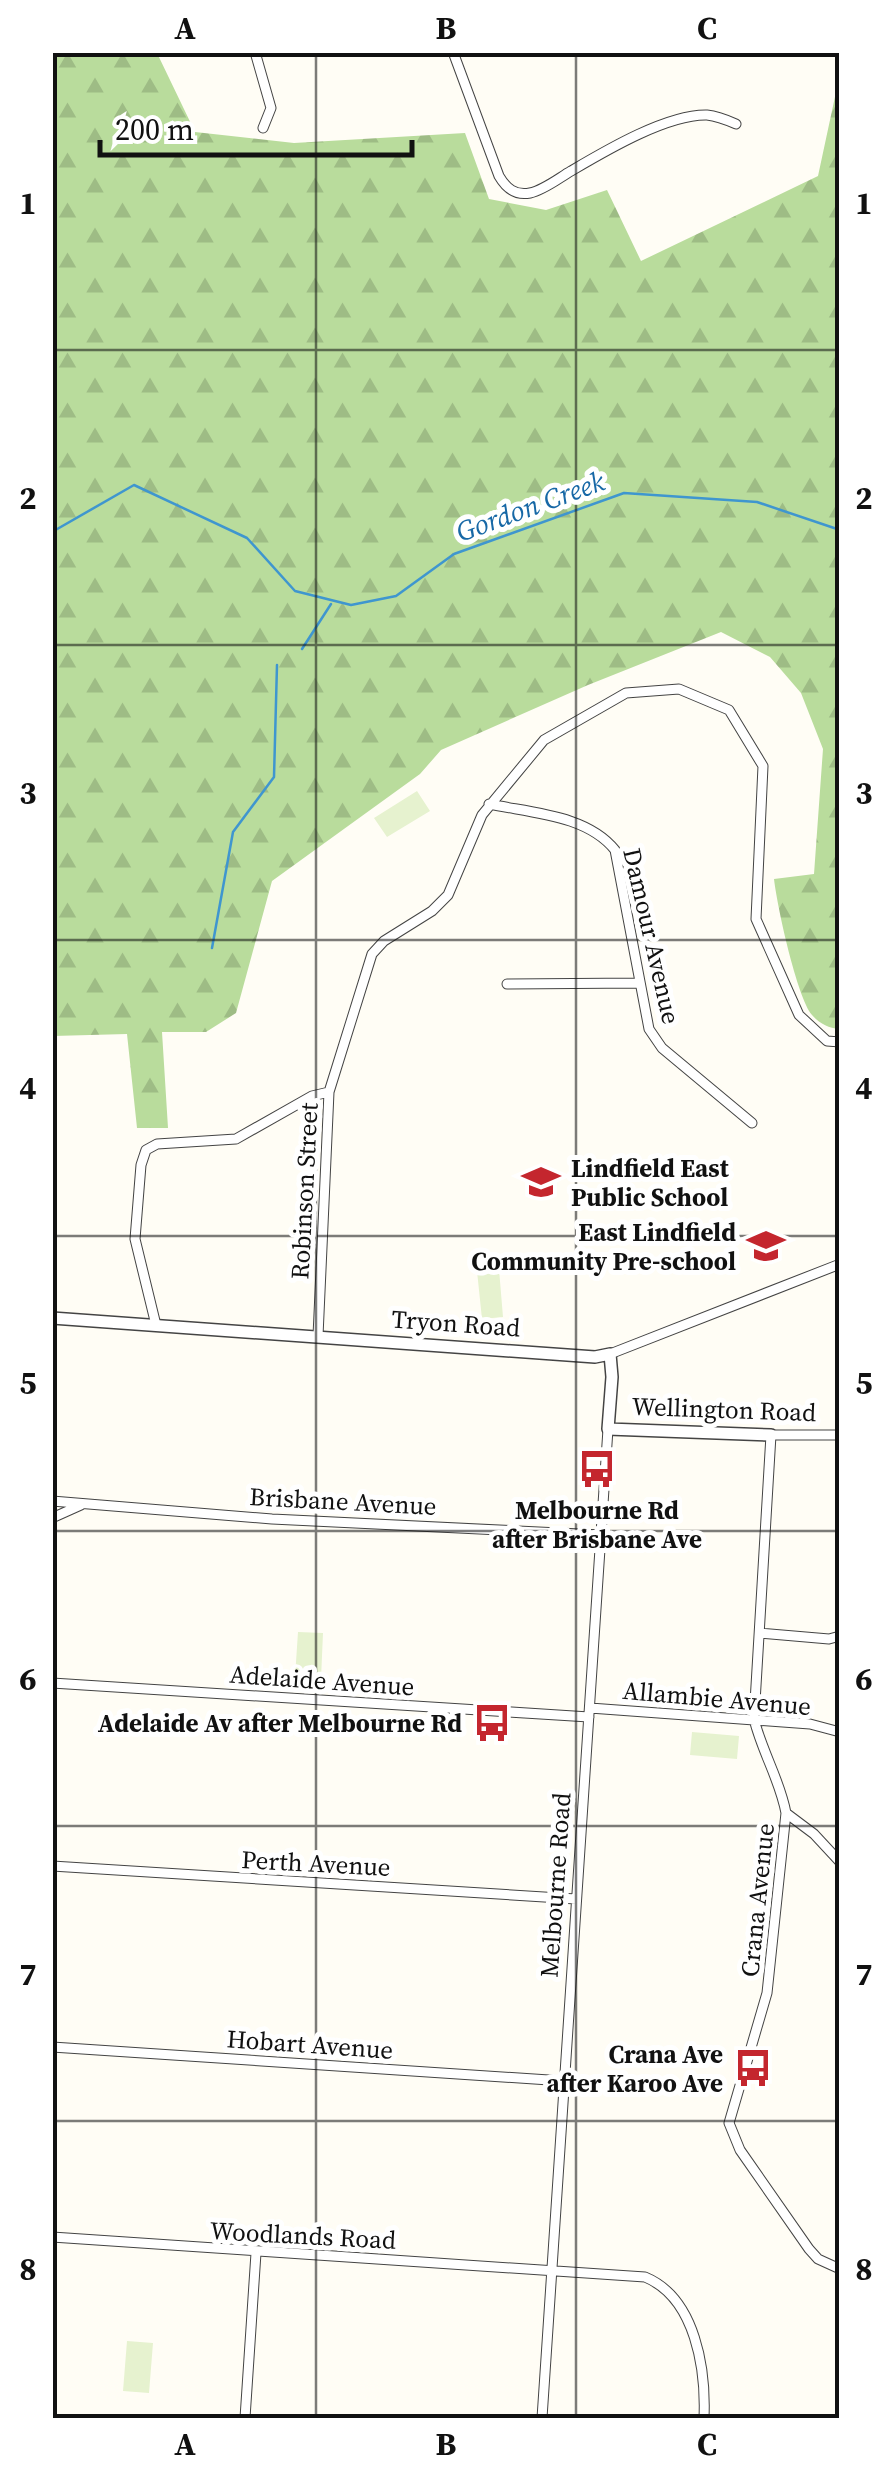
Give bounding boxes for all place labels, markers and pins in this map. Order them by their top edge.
place label: Lindfield East Public School [571,1151,730,1214]
school or university icon: Lindfield East Public School [520,1161,562,1203]
place label: East Lindfield Community Pre-school [471,1215,736,1278]
school or university icon: East Lindfield Community Pre-school [745,1225,787,1267]
bus stop icon: Melbourne Rd after Brisbane Ave [576,1448,618,1490]
place label: Melbourne Rd after Brisbane Ave [492,1493,702,1556]
bus stop icon: Adelaide Av after Melbourne Rd [471,1702,513,1744]
place label: Adelaide Av after Melbourne Rd [98,1706,462,1740]
place label: Crana Ave after Karoo Ave [547,2037,723,2100]
bus stop icon: Crana Ave after Karoo Ave [732,2047,774,2089]

